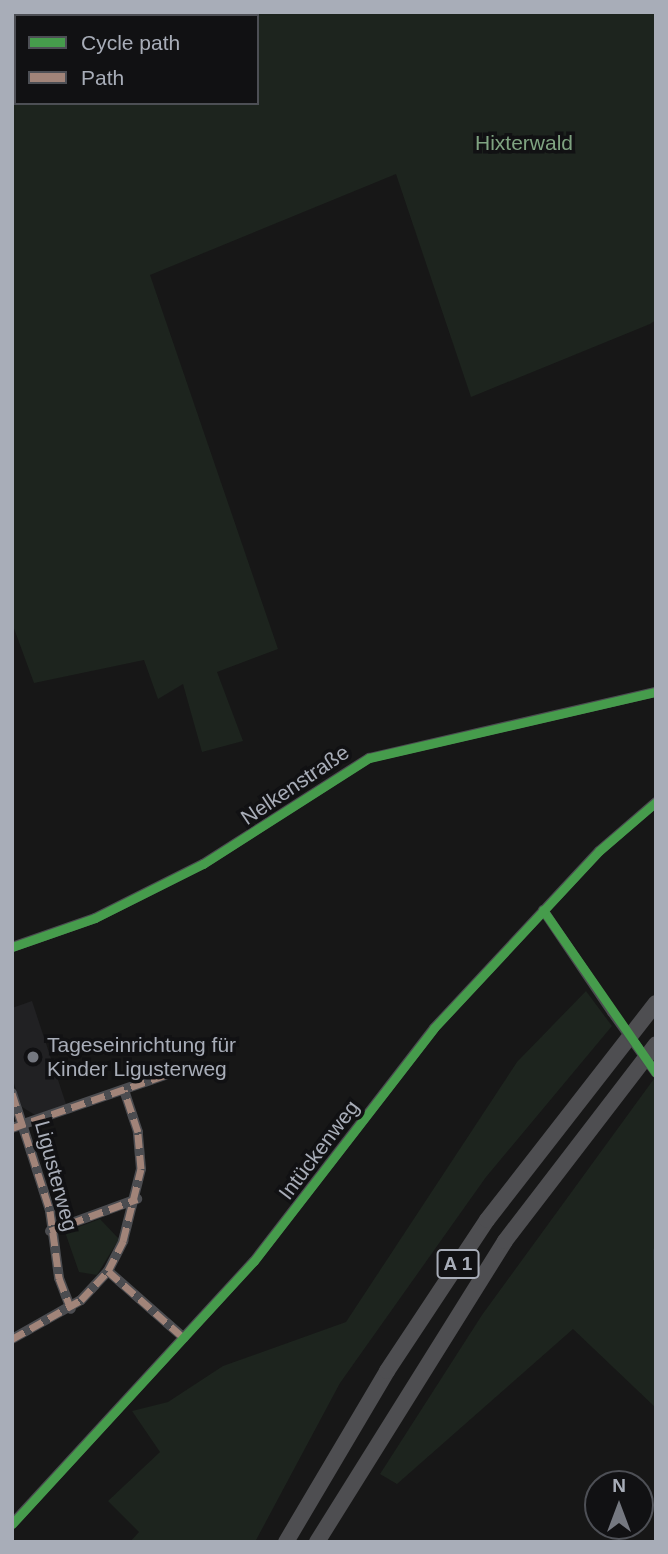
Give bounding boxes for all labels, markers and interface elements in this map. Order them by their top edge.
legend [14,14,259,105]
text: Cycle path [81,31,180,54]
text: Path [81,66,124,89]
park label: Hixterwald [475,130,573,156]
street label: Nelkenstraße [236,740,354,830]
place label: Tageseinrichtung für Kinder Ligusterweg [47,1032,236,1082]
marker: Tageseinrichtung für Kinder Ligusterweg [25,1049,41,1065]
street label: Intückenweg [273,1095,365,1205]
street label: Ligusterweg [29,1118,83,1234]
road number: A 1 [435,1248,481,1280]
north arrow [584,1470,654,1540]
text: N [612,1475,626,1496]

